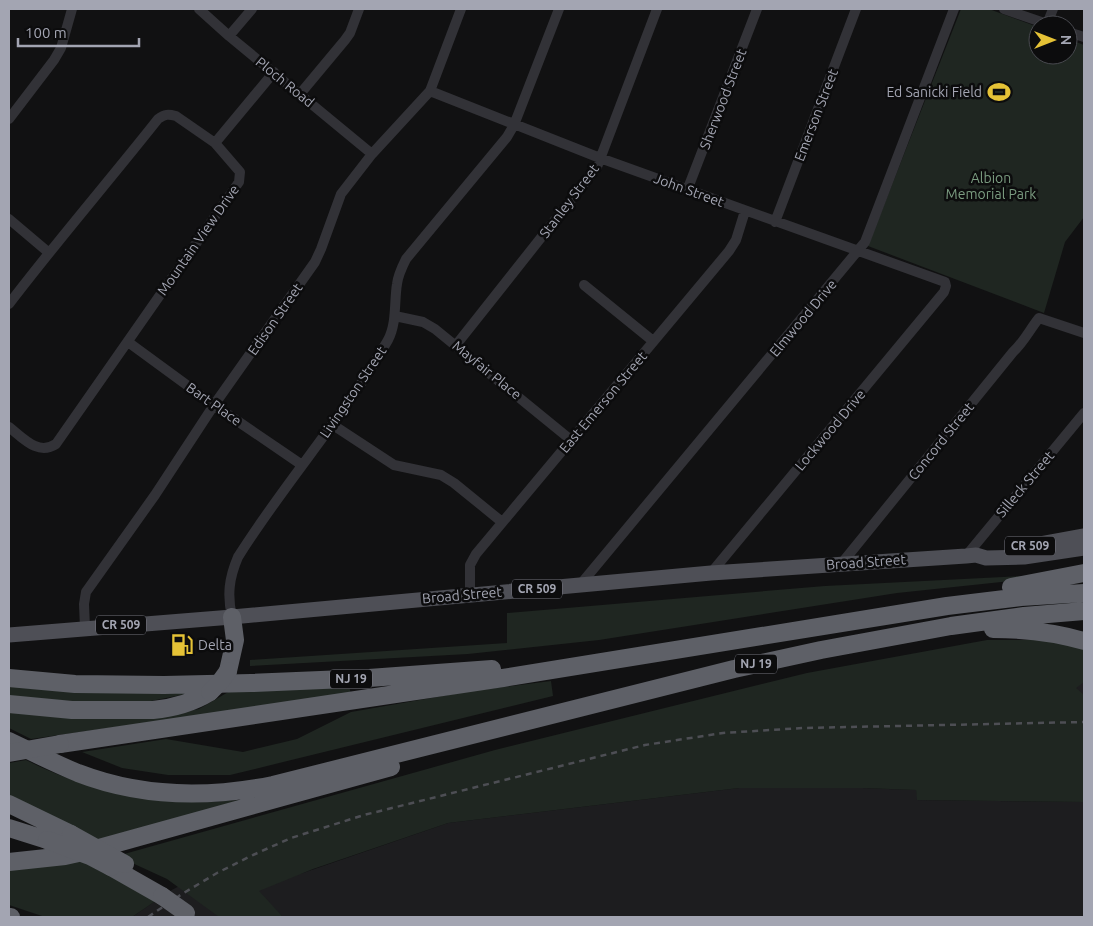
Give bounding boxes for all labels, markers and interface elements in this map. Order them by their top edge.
scale bar [18,15,139,47]
north arrow [1028,15,1078,65]
text: 100 m [25,24,67,41]
text: N [1058,35,1074,45]
street label: Sherwood Street [696,46,750,152]
street label: Ploch Road [253,54,317,110]
street label: Emerson Street [791,66,841,163]
sports icon: Ed Sanicki Field [986,79,1012,105]
place label: Ed Sanicki Field [886,84,982,100]
street label: Stanley Street [536,160,602,241]
street label: John Street [652,170,727,210]
park label: Albion Memorial Park [946,170,1036,202]
street label: Mountain View Drive [154,182,242,298]
street label: Elmwood Drive [766,276,840,360]
street label: Edison Street [244,280,306,358]
street label: Mayfair Place [449,337,525,403]
street label: Livingston Street [317,343,390,441]
street label: East Emerson Street [556,348,650,456]
street label: Bart Place [183,379,245,429]
street label: Lockwood Drive [792,386,868,474]
street label: Concord Street [905,399,977,483]
street label: Silleck Street [993,447,1058,520]
road number: CR 509 [1005,536,1055,556]
street label: Broad Street [826,551,907,573]
road number: CR 509 [512,580,562,598]
street label: Broad Street [421,583,503,606]
road number: CR 509 [96,616,146,634]
fuel station icon: Delta [169,632,195,658]
place label: Delta [198,637,232,653]
road number: NJ 19 [735,654,777,674]
road number: NJ 19 [330,670,372,689]

